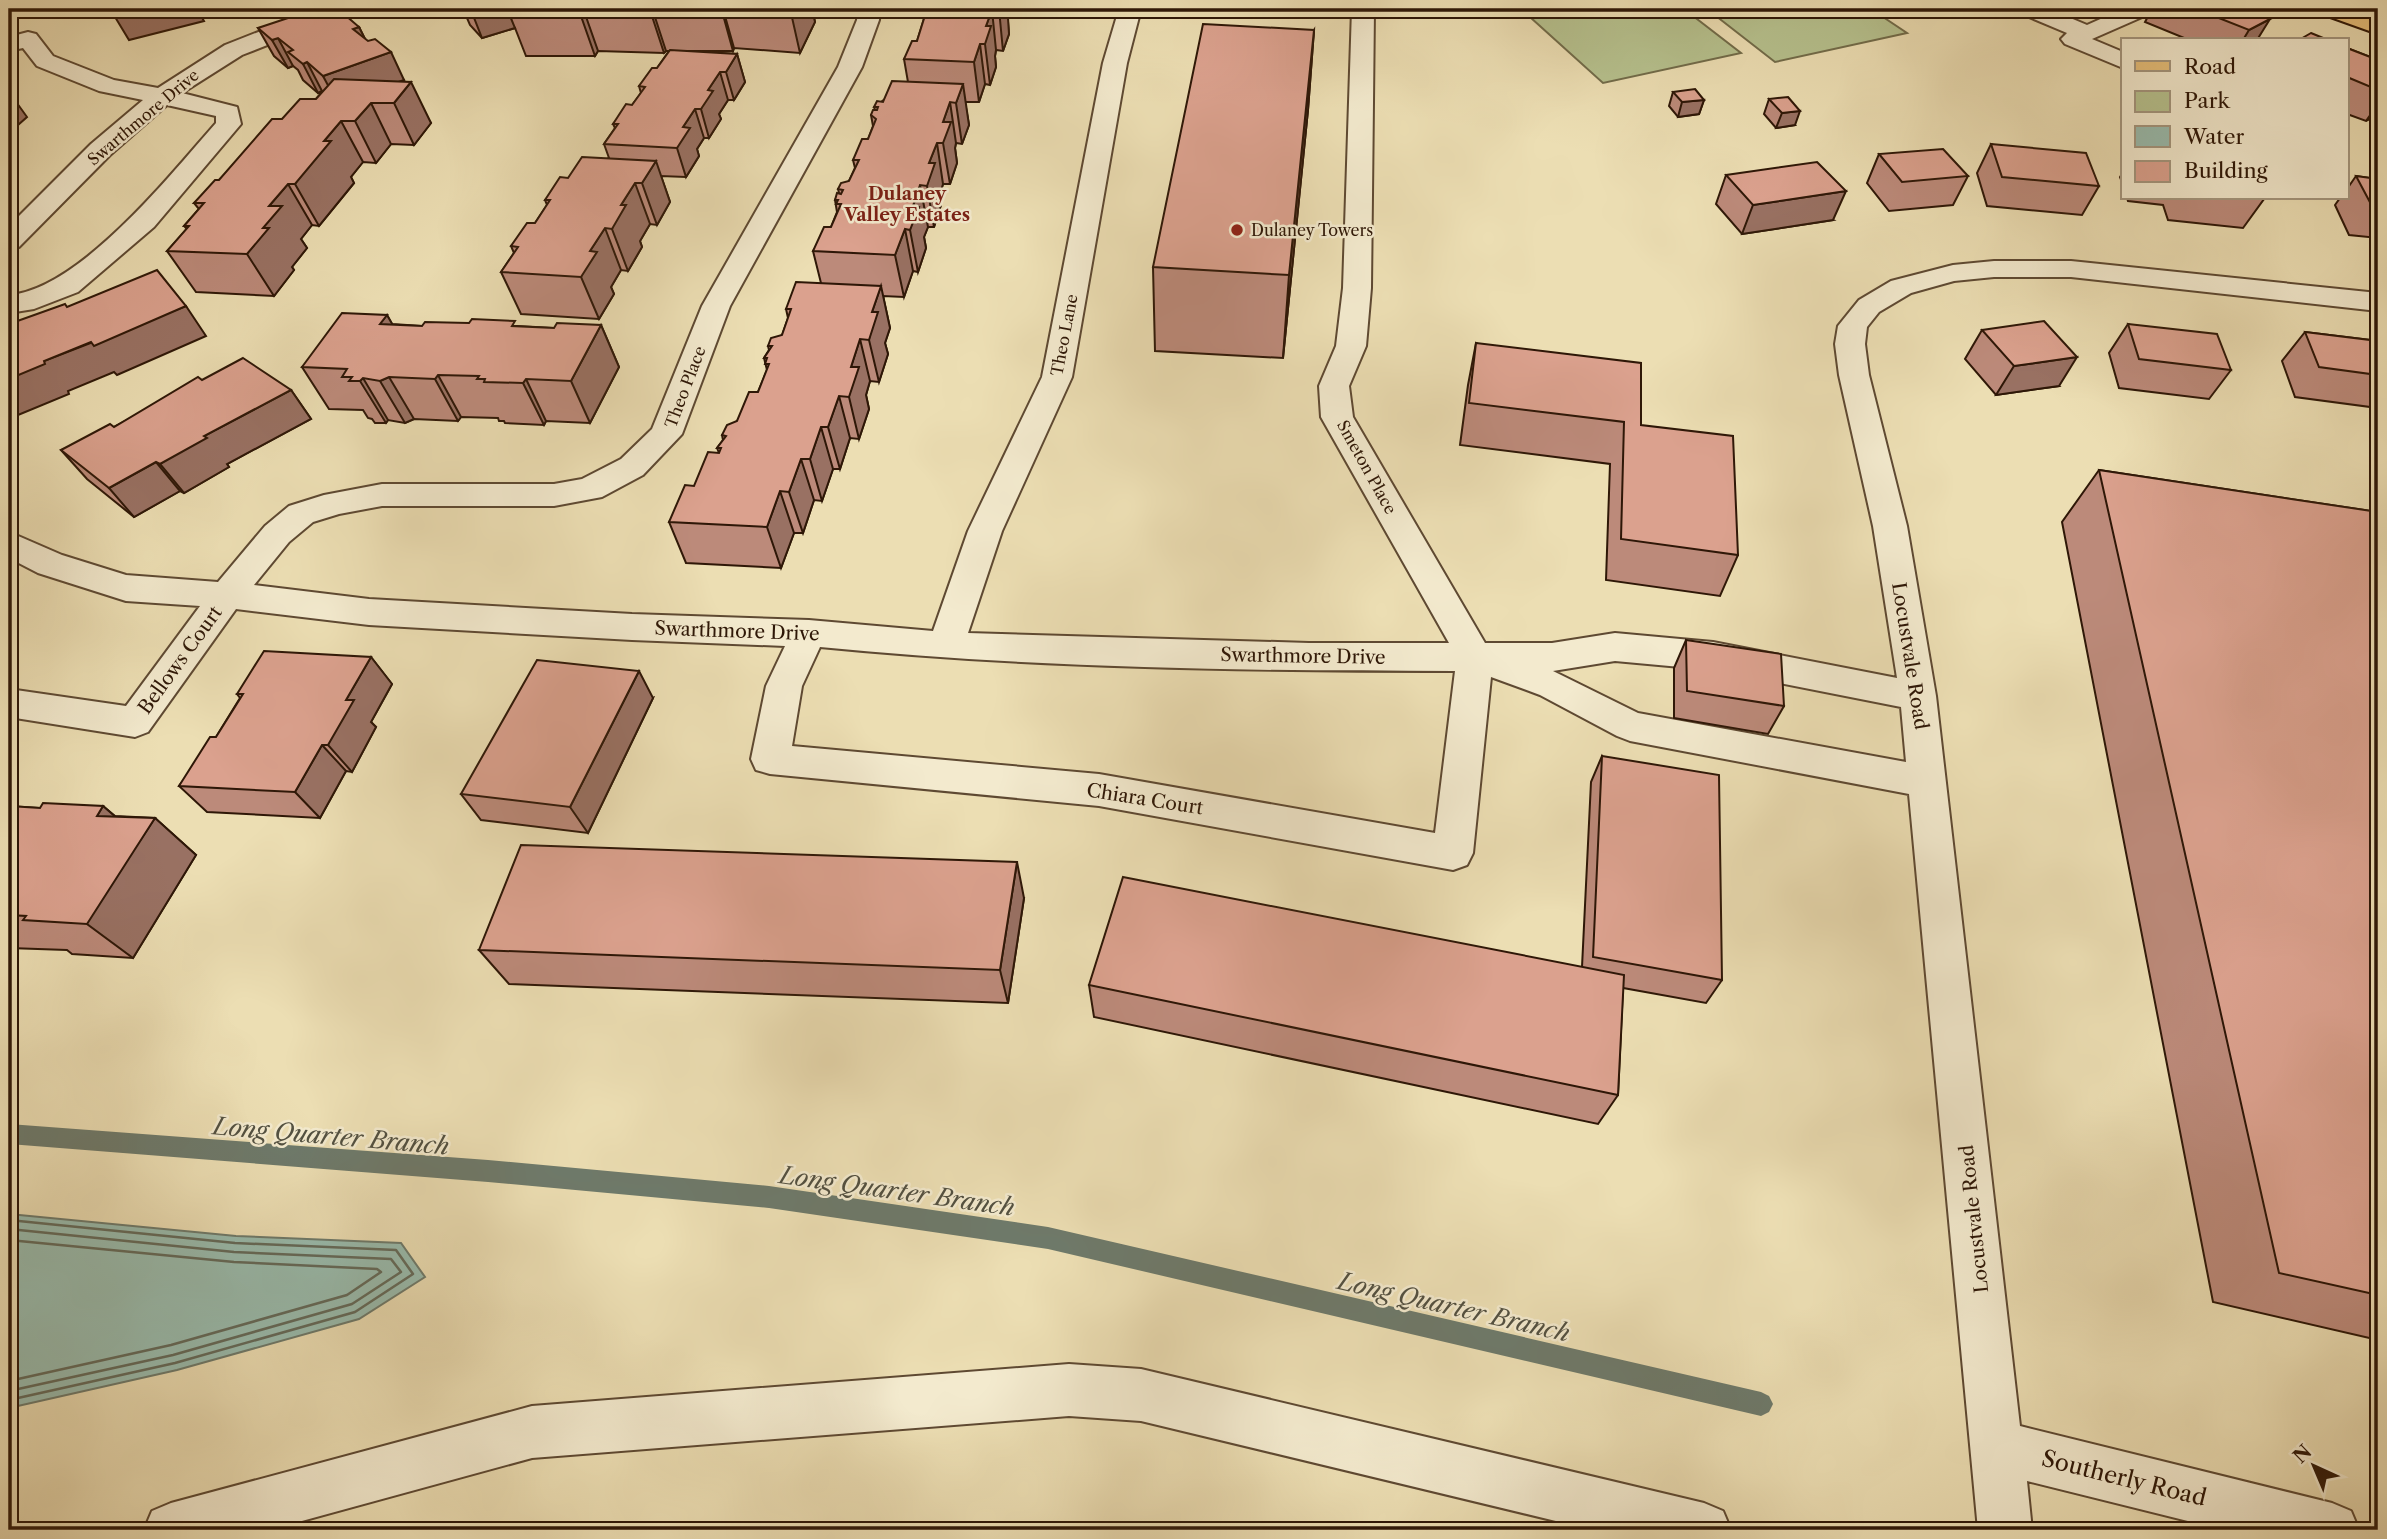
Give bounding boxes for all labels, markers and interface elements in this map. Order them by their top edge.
legend [2121,38,2348,200]
text: Road [2184,54,2236,79]
street label: Swarthmore Drive [83,65,203,169]
text: Park [2184,88,2230,113]
text: Water [2183,124,2244,149]
text: Building [2184,158,2269,183]
district label: Dulaney Valley Estates [843,183,970,226]
place label: Dulaney Towers [1251,220,1373,240]
marker: Dulaney Towers [1229,222,1245,238]
street label: Theo Lane [1046,292,1082,378]
street label: Theo Place [660,343,710,431]
street label: Smeton Place [1333,417,1401,517]
street label: Locustvale Road [1887,581,1933,732]
street label: Bellows Court [133,601,227,718]
street label: Swarthmore Drive [654,617,820,645]
street label: Swarthmore Drive [1220,643,1386,669]
street label: Chiara Court [1085,778,1205,820]
water label: Long Quarter Branch [210,1111,450,1161]
street label: Locustvale Road [1955,1143,1993,1294]
water label: Long Quarter Branch [776,1160,1016,1222]
water label: Long Quarter Branch [1333,1266,1573,1348]
north arrow [2278,1430,2348,1500]
text: N [2289,1440,2316,1468]
street label: Southerly Road [2039,1444,2209,1512]

